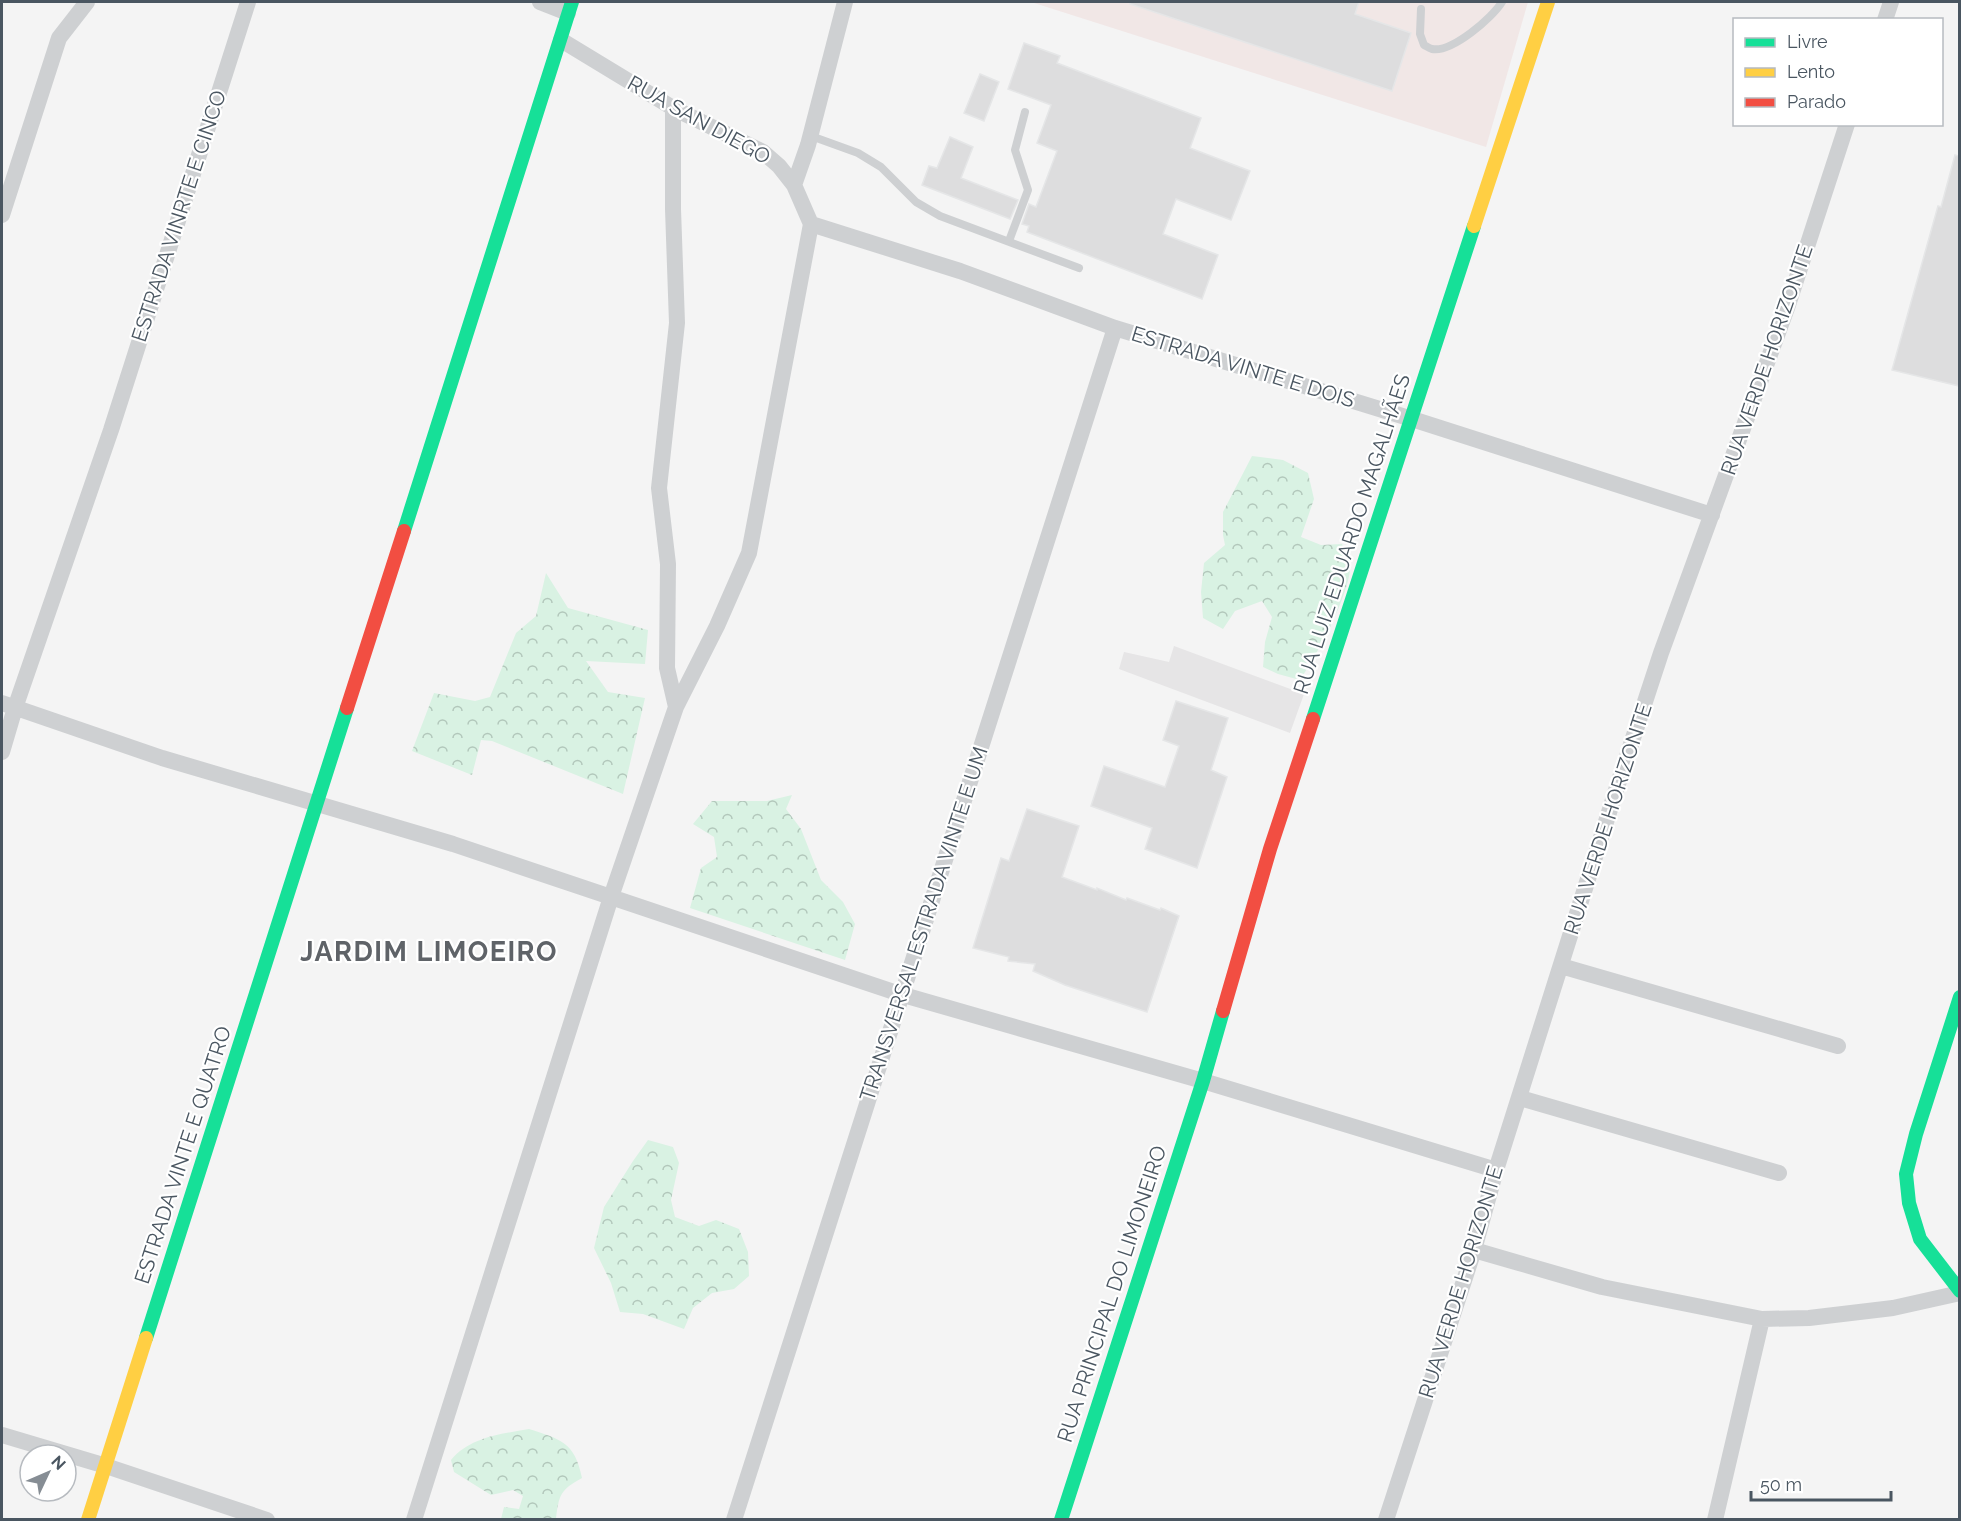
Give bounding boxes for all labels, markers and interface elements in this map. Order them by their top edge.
legend [1733,18,1943,126]
text: Livre [1787,31,1828,52]
text: Lento [1787,61,1835,82]
street label: RUA SAN DIEGO [623,70,775,169]
street label: ESTRADA VINRTE E CINCO [126,87,231,345]
text: Parado [1787,91,1846,112]
street label: RUA VERDE HORIZONTE [1715,242,1818,478]
street label: ESTRADA VINTE E DOIS [1128,321,1358,413]
street label: RUA LUIZ EDUARDO MAGALHÃES [1288,371,1415,697]
street label: RUA VERDE HORIZONTE [1558,700,1657,938]
street label: TRANSVERSAL ESTRADA VINTE E UM [854,743,993,1104]
district label: JARDIM LIMOEIRO [300,936,558,967]
street label: ESTRADA VINTE E QUATRO [129,1023,236,1287]
street label: RUA PRINCIPAL DO LIMONEIRO [1052,1142,1171,1445]
street label: RUA VERDE HORIZONTE [1413,1163,1508,1401]
north arrow [18,1443,78,1503]
text: N [47,1452,70,1474]
scale bar [1751,1464,1890,1502]
text: 50 m [1760,1474,1802,1495]

